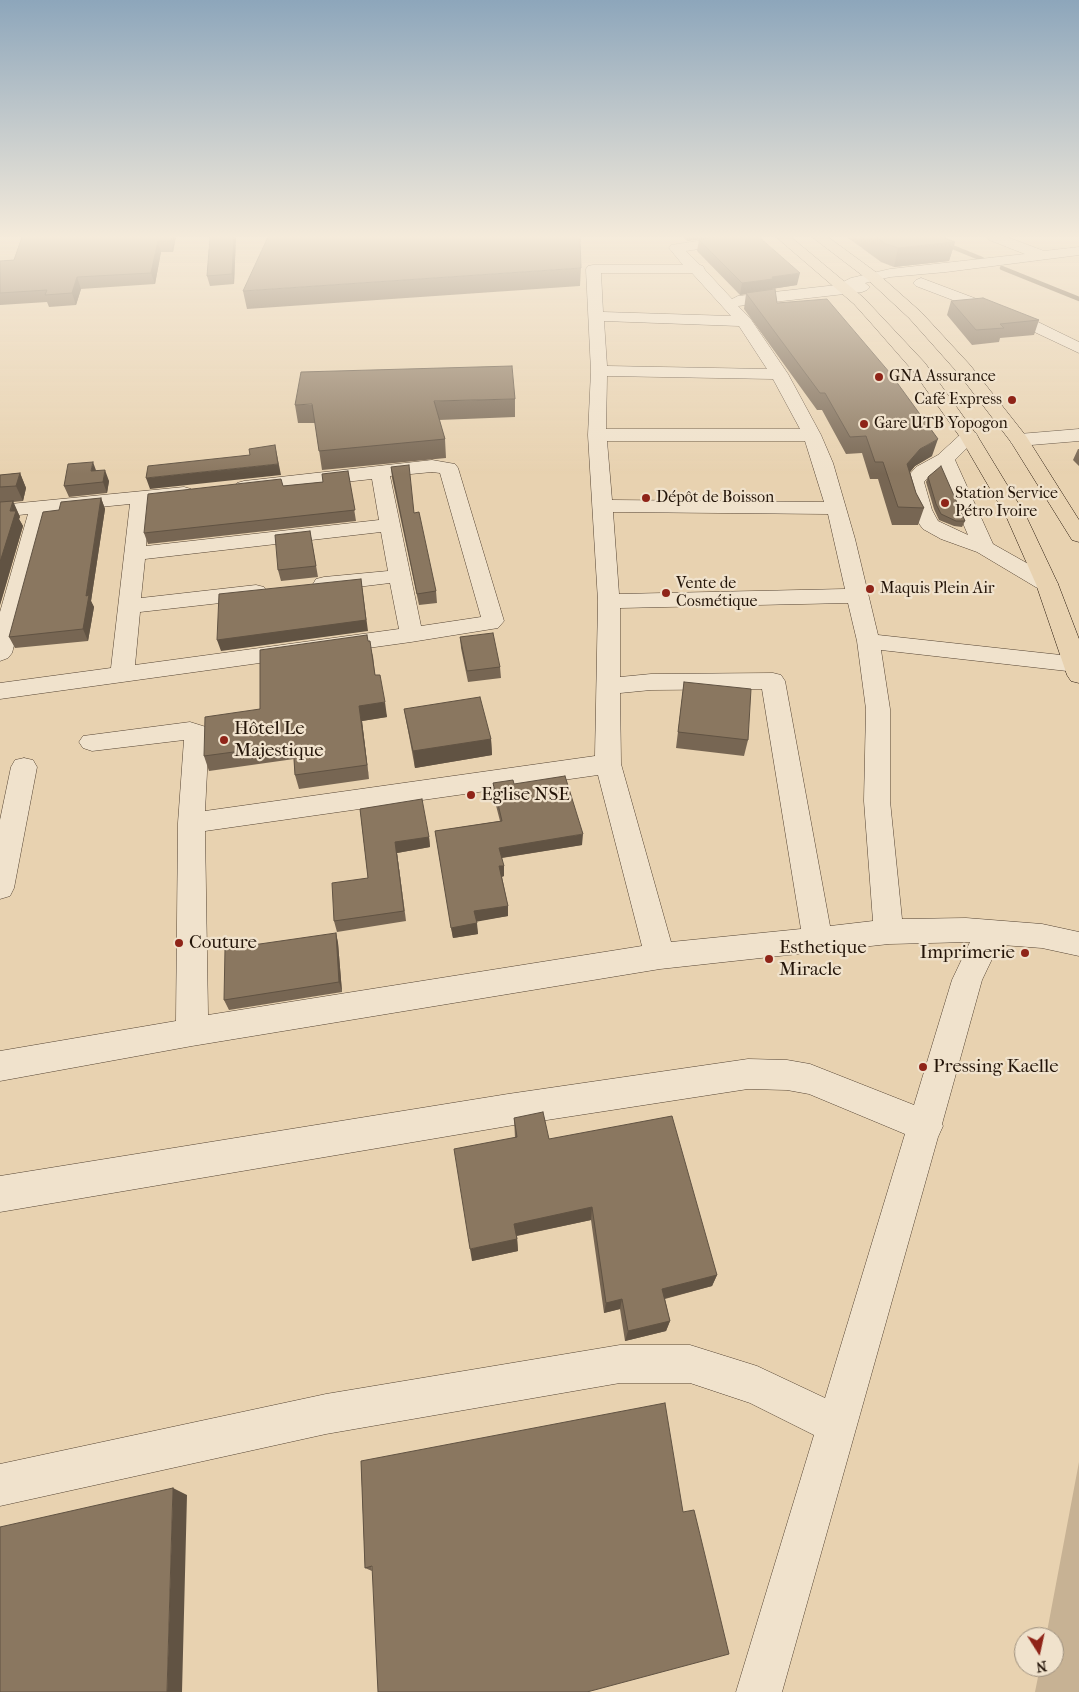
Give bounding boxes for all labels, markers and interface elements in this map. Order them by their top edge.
place label: GNA Assurance [889,367,996,387]
marker: GNA Assurance [873,371,885,383]
place label: Café Express [914,390,1002,410]
marker: Café Express [1006,394,1018,406]
place label: Gare UTB Yopogon [874,414,1008,434]
marker: Gare UTB Yopogon [858,418,870,430]
place label: Station Service Pétro Ivoire [955,484,1058,522]
place label: Dépôt de Boisson [656,488,774,508]
marker: Dépôt de Boisson [640,492,652,504]
marker: Station Service Pétro Ivoire [939,497,951,509]
place label: Vente de Cosmétique [676,574,757,612]
place label: Maquis Plein Air [880,579,995,599]
marker: Maquis Plein Air [864,583,876,595]
marker: Vente de Cosmétique [660,587,672,599]
place label: Hôtel Le Majestique [234,718,324,762]
marker: Hôtel Le Majestique [218,734,230,746]
place label: Eglise NSE [481,784,570,806]
marker: Eglise NSE [465,789,477,801]
place label: Couture [189,932,257,954]
marker: Couture [173,937,185,949]
place label: Esthetique Miracle [779,937,867,981]
place label: Imprimerie [920,942,1015,964]
marker: Imprimerie [1019,947,1031,959]
marker: Esthetique Miracle [763,953,775,965]
place label: Pressing Kaelle [933,1056,1059,1078]
marker: Pressing Kaelle [917,1061,929,1073]
north arrow [1014,1627,1064,1677]
text: N [1035,1657,1048,1676]

